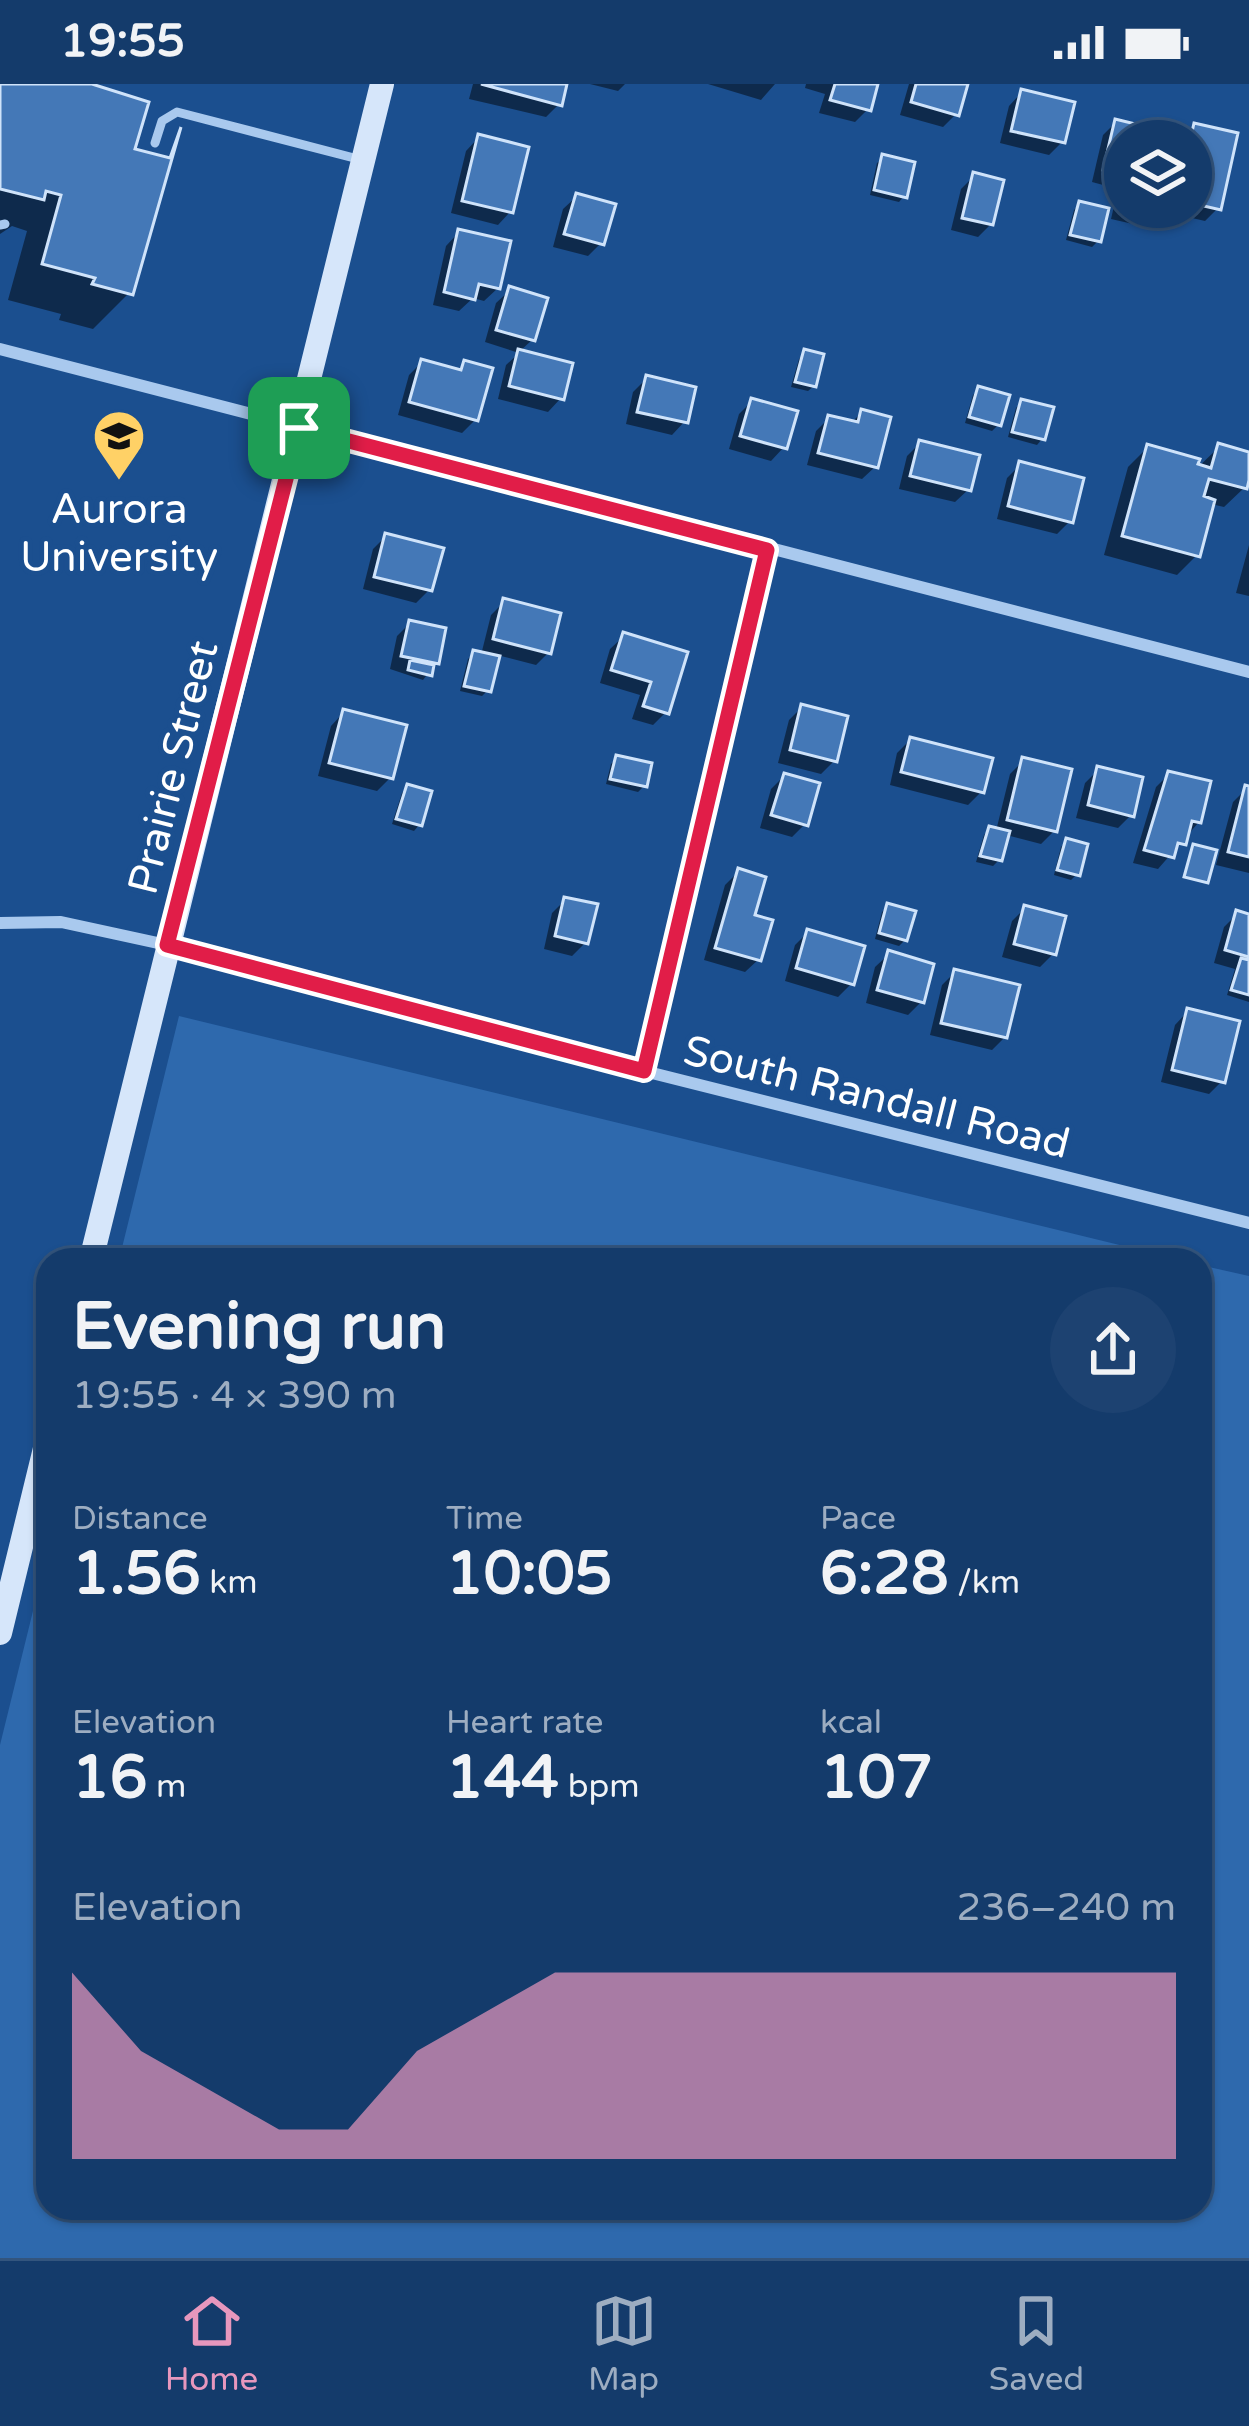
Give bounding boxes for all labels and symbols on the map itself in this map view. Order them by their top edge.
pin [248,377,350,479]
school or university icon: Aurora University [91,408,147,482]
place label: Aurora University [20,484,218,583]
street label: Prairie Street [117,635,230,899]
street label: South Randall Road [678,1025,1075,1170]

